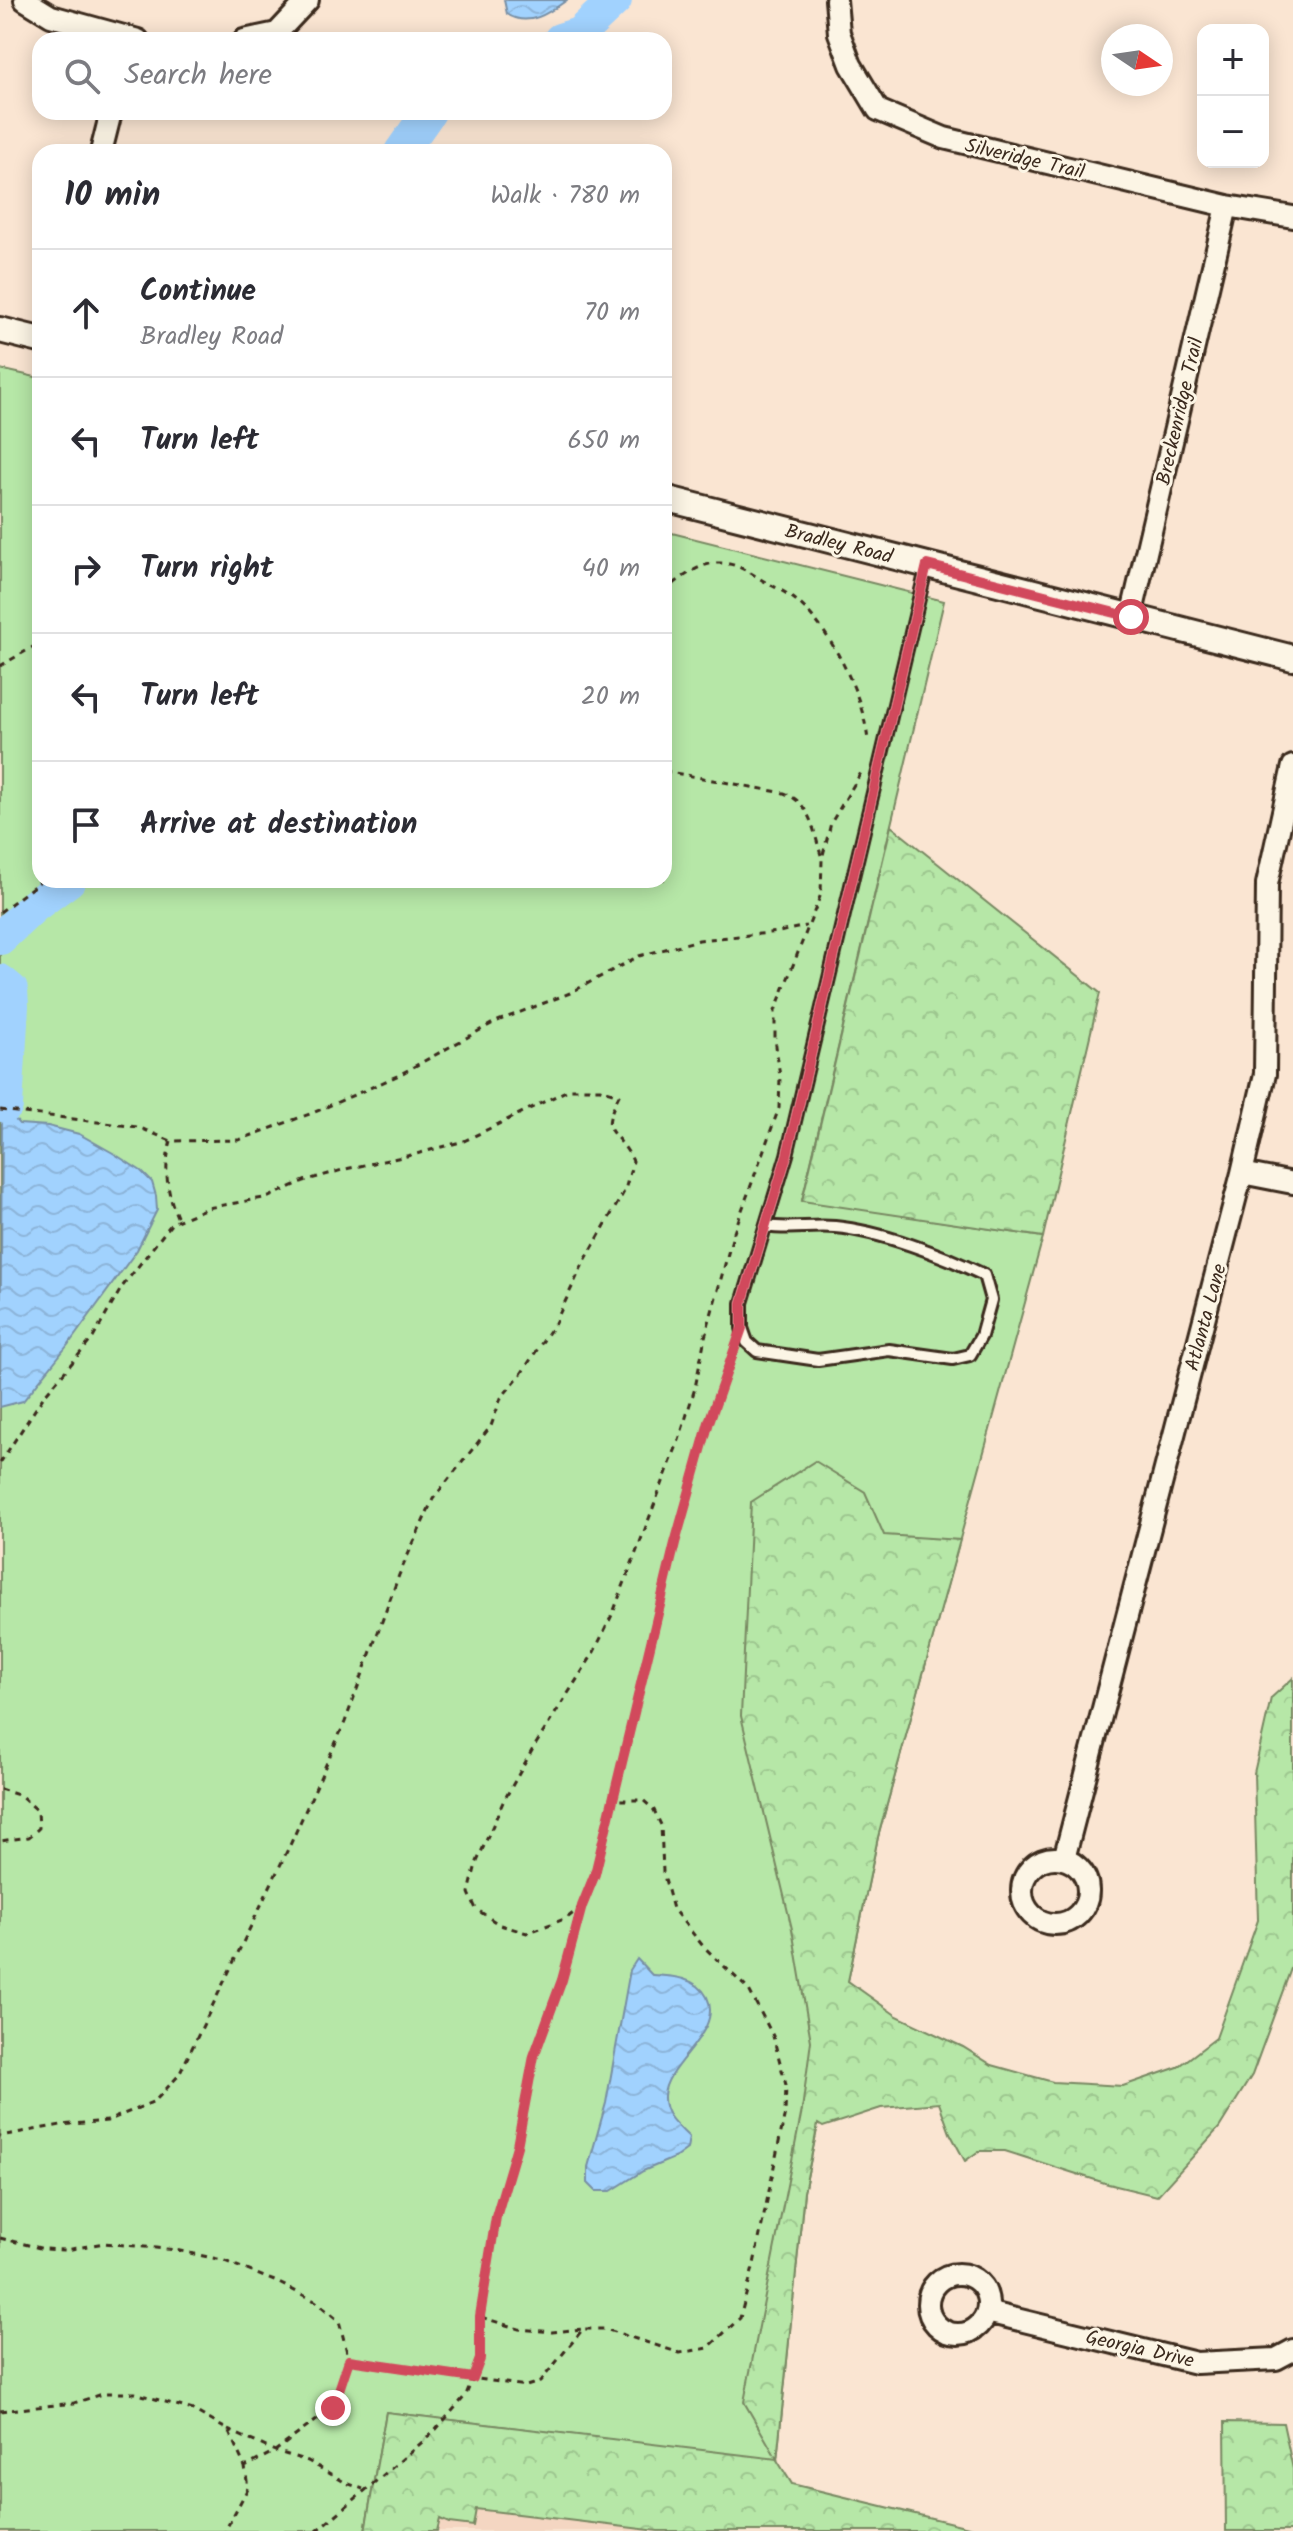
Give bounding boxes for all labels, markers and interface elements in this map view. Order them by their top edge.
north arrow [1101,24,1173,96]
map controls [1197,24,1269,168]
button: + [1197,24,1269,96]
search box [32,32,672,120]
text: Search here [124,52,272,100]
icon: search [60,54,104,98]
button: − [1197,96,1269,168]
street label: Silveridge Trail [962,131,1088,189]
text: 10 min [64,169,160,223]
text: Walk · 780 m [490,175,640,217]
text: Continue [140,268,256,316]
icon: ahead [64,291,108,335]
text: 70 m [584,292,640,334]
text: Bradley Road [140,316,283,358]
street label: Breckenridge Trail [1148,334,1213,488]
text: Turn left [140,417,259,465]
icon: left [64,419,108,463]
text: 650 m [567,420,640,462]
street label: Bradley Road [781,516,897,574]
text: Turn right [140,545,273,593]
icon: right [64,547,108,591]
text: 40 m [582,548,640,590]
route start [1113,599,1149,635]
text: Turn left [140,673,259,721]
icon: left [64,675,108,719]
text: 20 m [581,676,640,718]
text: Arrive at destination [140,801,417,849]
icon: arrive [64,803,108,847]
street label: Atlanta Lane [1177,1260,1237,1375]
street label: Georgia Drive [1082,2322,1197,2378]
route end [315,2390,351,2426]

